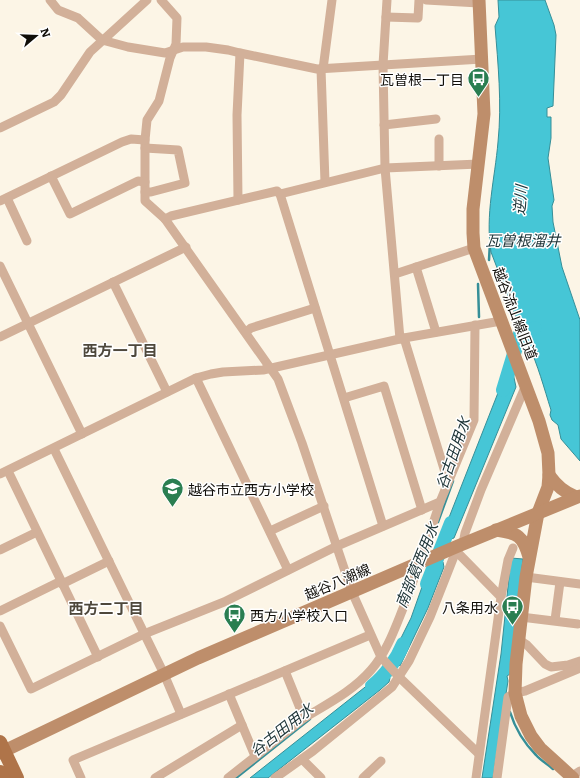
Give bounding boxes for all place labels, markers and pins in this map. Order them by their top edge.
bus stop icon: 瓦曽根一丁目 [466,66,492,99]
place label: 瓦曽根一丁目 [380,69,464,89]
school or university icon: 越谷市立西方小学校 [160,476,186,509]
place label: 越谷市立西方小学校 [188,479,314,499]
bus stop icon: 八条用水 [500,594,526,627]
place label: 八条用水 [442,597,498,617]
bus stop icon: 西方小学校入口 [222,602,248,635]
place label: 西方小学校入口 [250,605,348,625]

